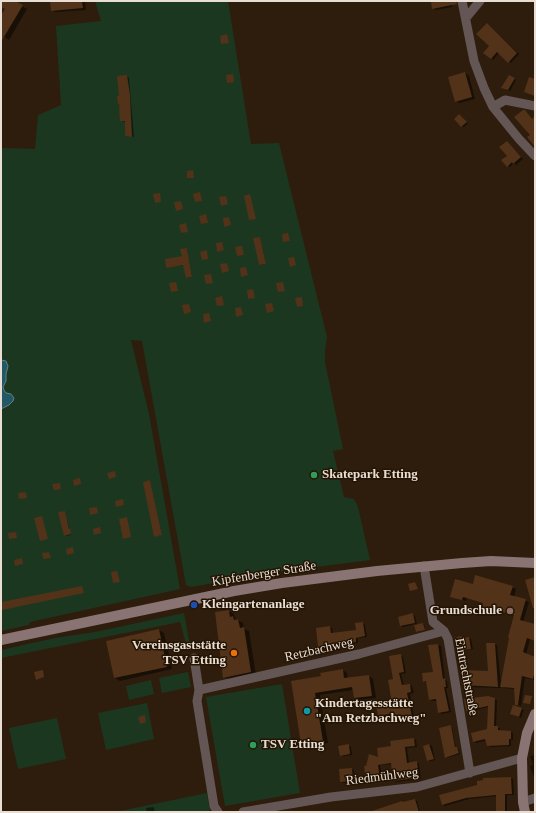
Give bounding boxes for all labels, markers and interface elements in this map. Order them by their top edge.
place label: Skatepark Etting [322,467,418,483]
marker: Skatepark Etting [309,470,319,480]
street label: Kipfenberger Straße [211,558,317,590]
place label: Kleingartenanlage [202,597,305,613]
marker: Kleingartenanlage [189,600,199,610]
place label: Grundschule [430,603,502,619]
marker: Grundschule [505,606,515,616]
street label: Retzbachweg [283,635,355,665]
street label: Eintrachtstraße [451,637,481,717]
place label: Vereinsgaststätte TSV Etting [132,638,226,669]
marker: Vereinsgaststätte TSV Etting [229,648,239,658]
place label: Kindertagesstätte "Am Retzbachweg" [315,696,427,727]
marker: Kindertagesstätte "Am Retzbachweg" [302,706,312,716]
place label: TSV Etting [261,737,324,753]
marker: TSV Etting [248,740,258,750]
street label: Riedmühlweg [345,765,419,789]

